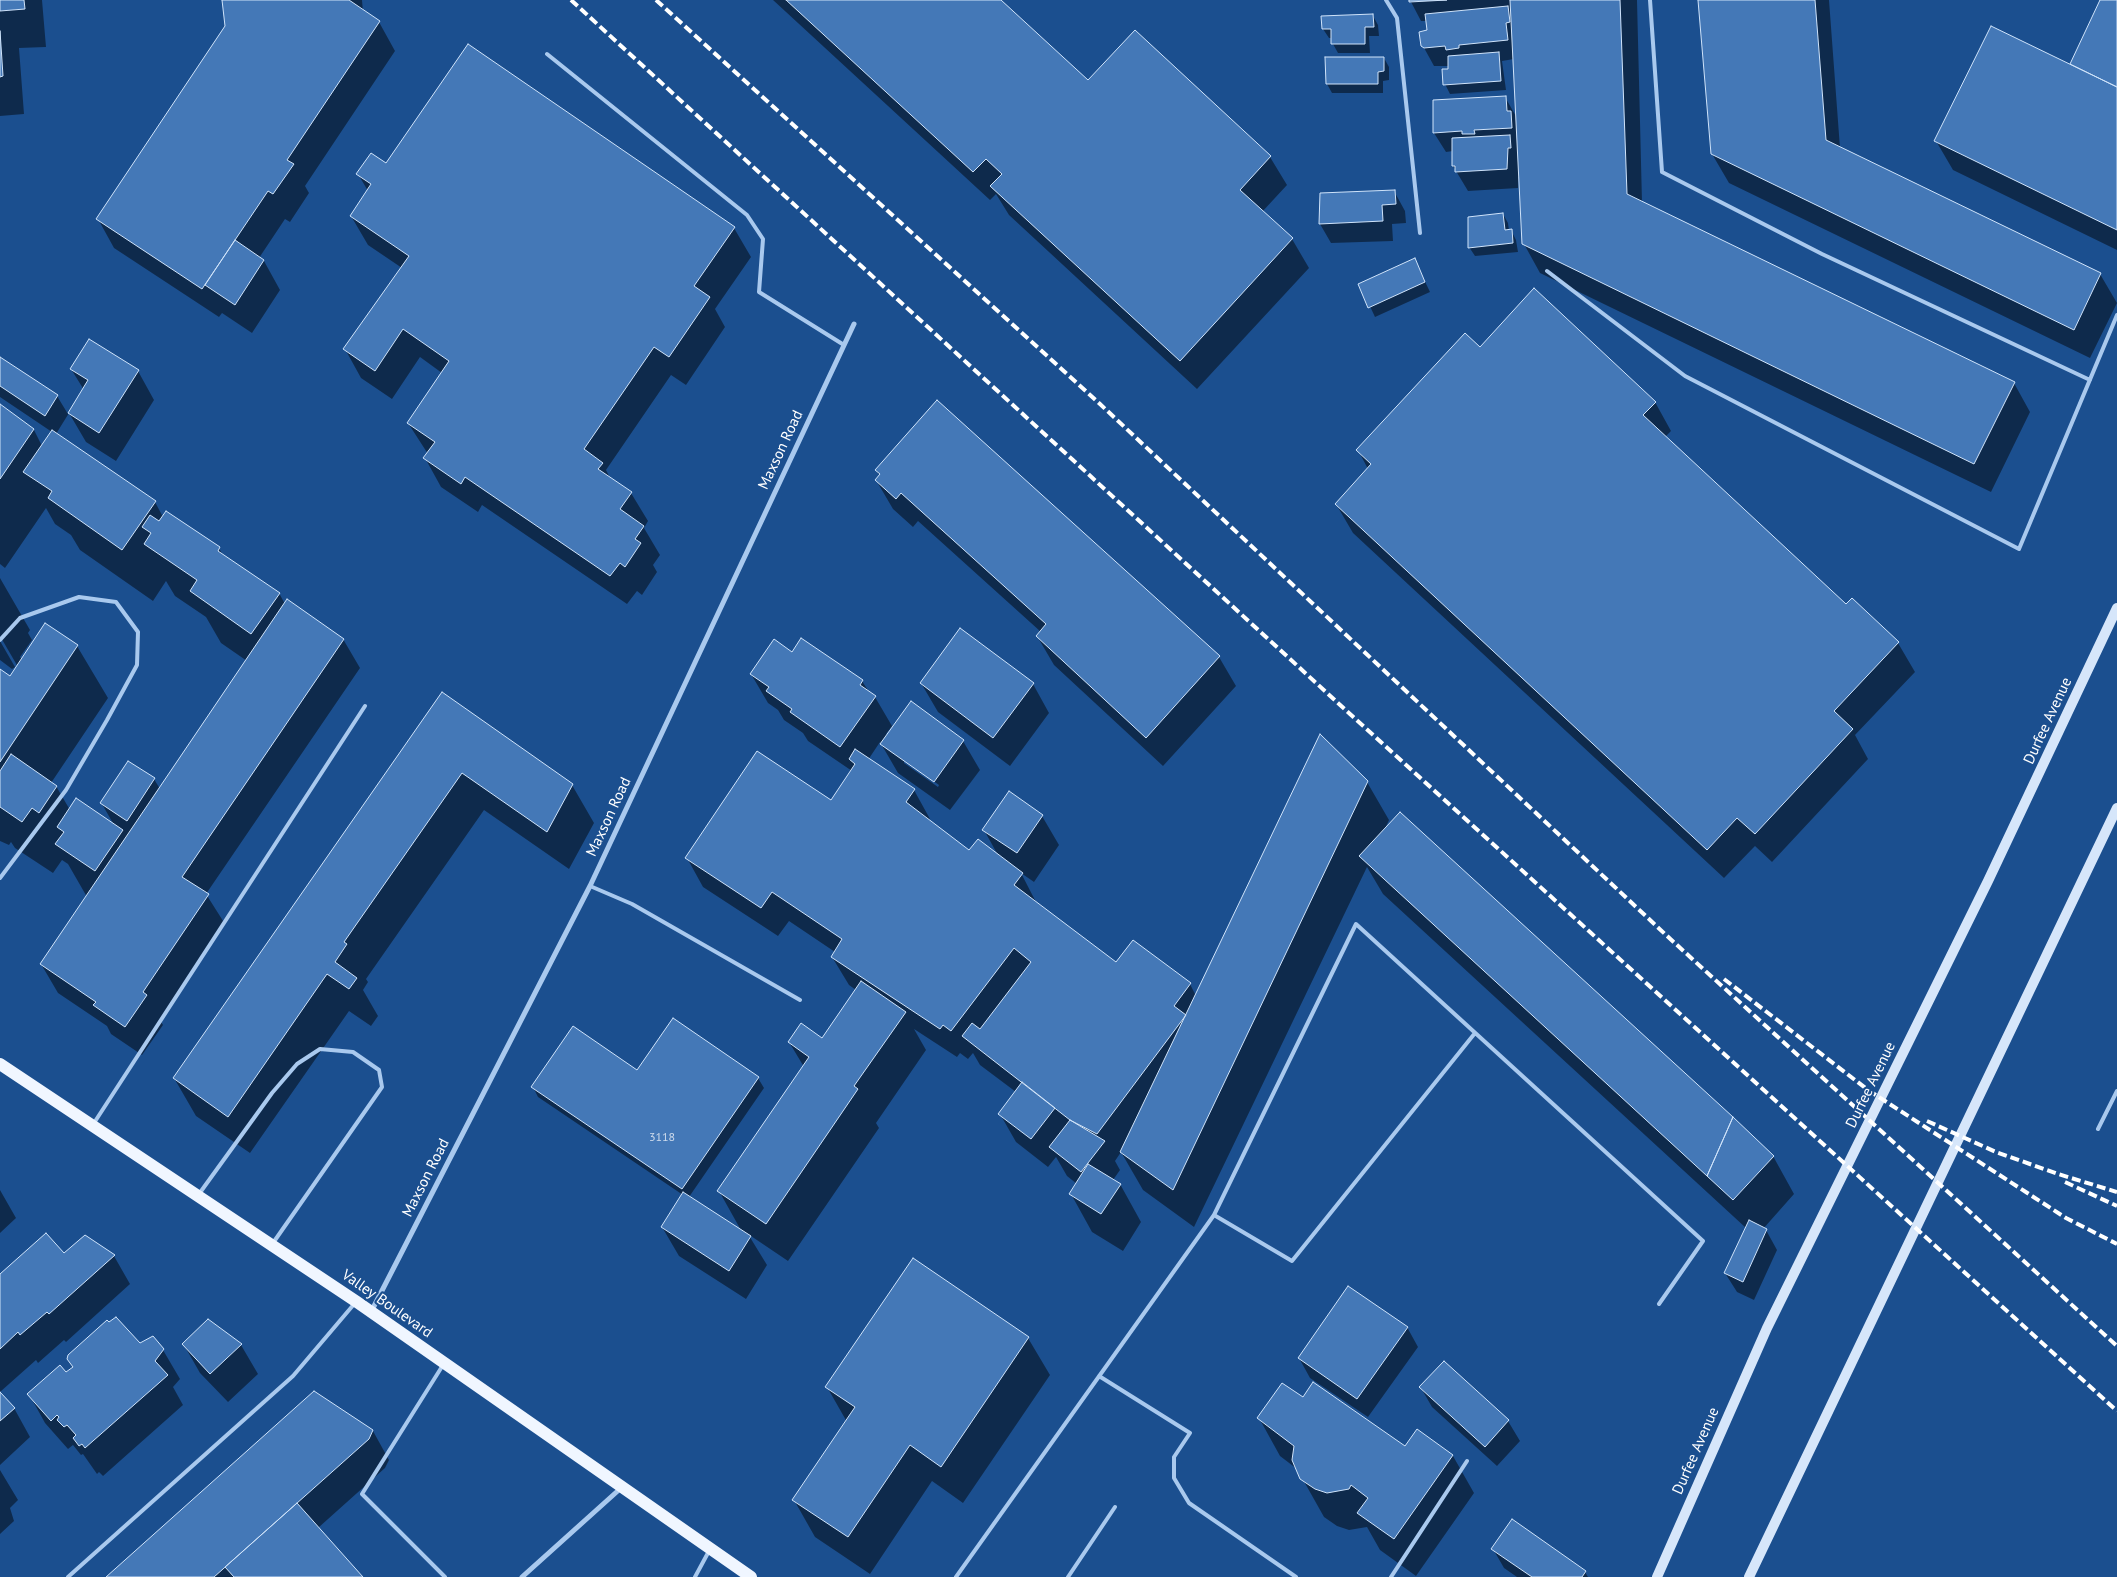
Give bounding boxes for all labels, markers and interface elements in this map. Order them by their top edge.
street label: Maxson Road [755,408,807,492]
street label: Durfee Avenue [2020,675,2076,767]
street label: Maxson Road [583,775,635,859]
street label: Durfee Avenue [1842,1039,1900,1131]
house number: 3118 [649,1131,675,1145]
street label: Maxson Road [399,1136,453,1220]
street label: Valley Boulevard [338,1266,436,1342]
street label: Durfee Avenue [1669,1405,1723,1497]

